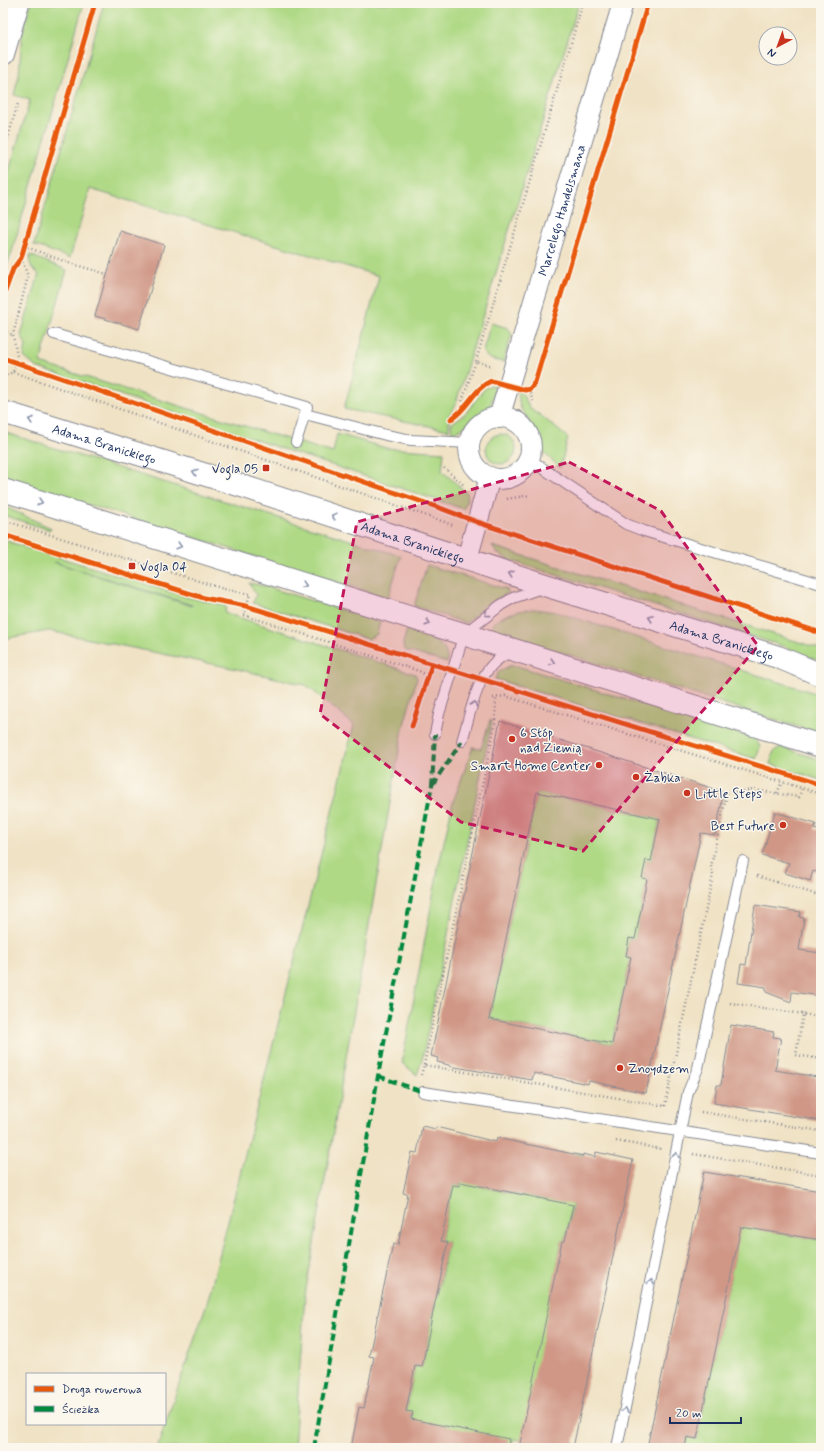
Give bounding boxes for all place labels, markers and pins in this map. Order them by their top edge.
place label: Vogla 05 [212,461,258,480]
marker: Vogla 05 [261,463,271,473]
place label: Vogla 04 [140,559,187,578]
marker: Vogla 04 [127,561,137,571]
place label: 6 Stóp nad Ziemią [520,725,582,757]
marker: 6 Stóp nad Ziemią [507,734,517,744]
place label: Smart Home Center [471,758,592,775]
marker: Smart Home Center [594,760,604,770]
place label: Żabka [644,770,681,787]
marker: Żabka [631,772,641,782]
place label: Little Steps [695,786,762,803]
marker: Little Steps [682,788,692,798]
place label: Best Future [711,818,775,835]
marker: Best Future [778,820,788,830]
place label: Znoydzem [628,1061,689,1078]
marker: Znoydzem [615,1063,625,1073]

